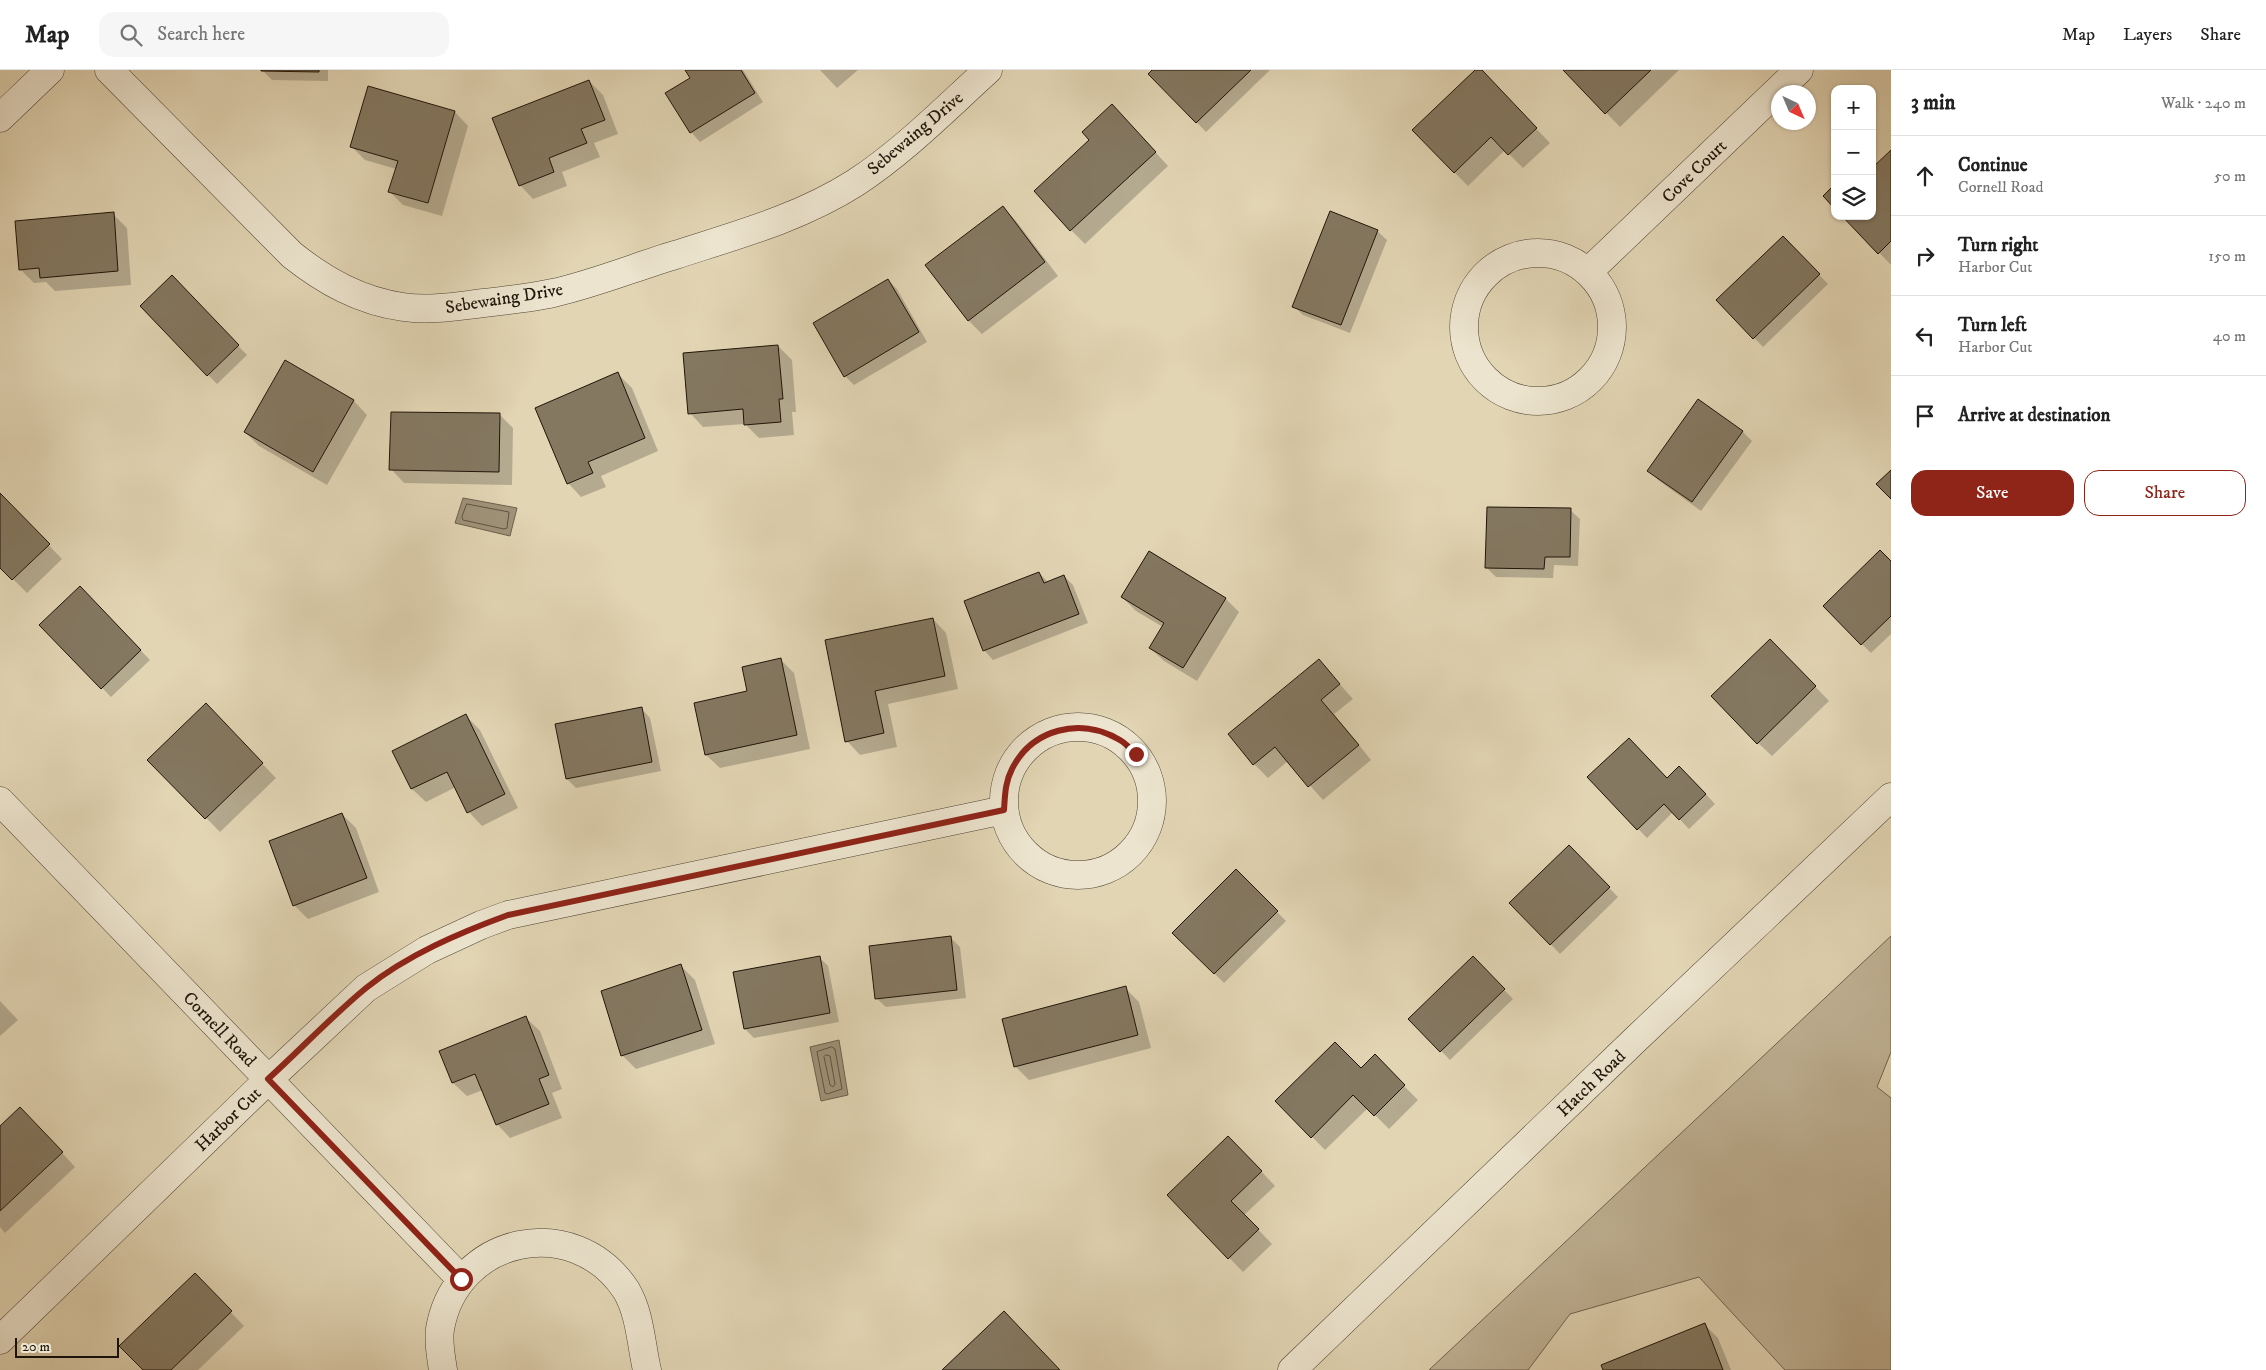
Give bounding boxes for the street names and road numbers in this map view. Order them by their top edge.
street label: Sebewaing Drive [863,87,968,180]
street label: Cove Court [1658,135,1732,208]
street label: Sebewaing Drive [444,279,564,319]
street label: Cornell Road [178,987,261,1072]
street label: Hatch Road [1553,1046,1631,1122]
street label: Harbor Cut [191,1083,267,1157]

